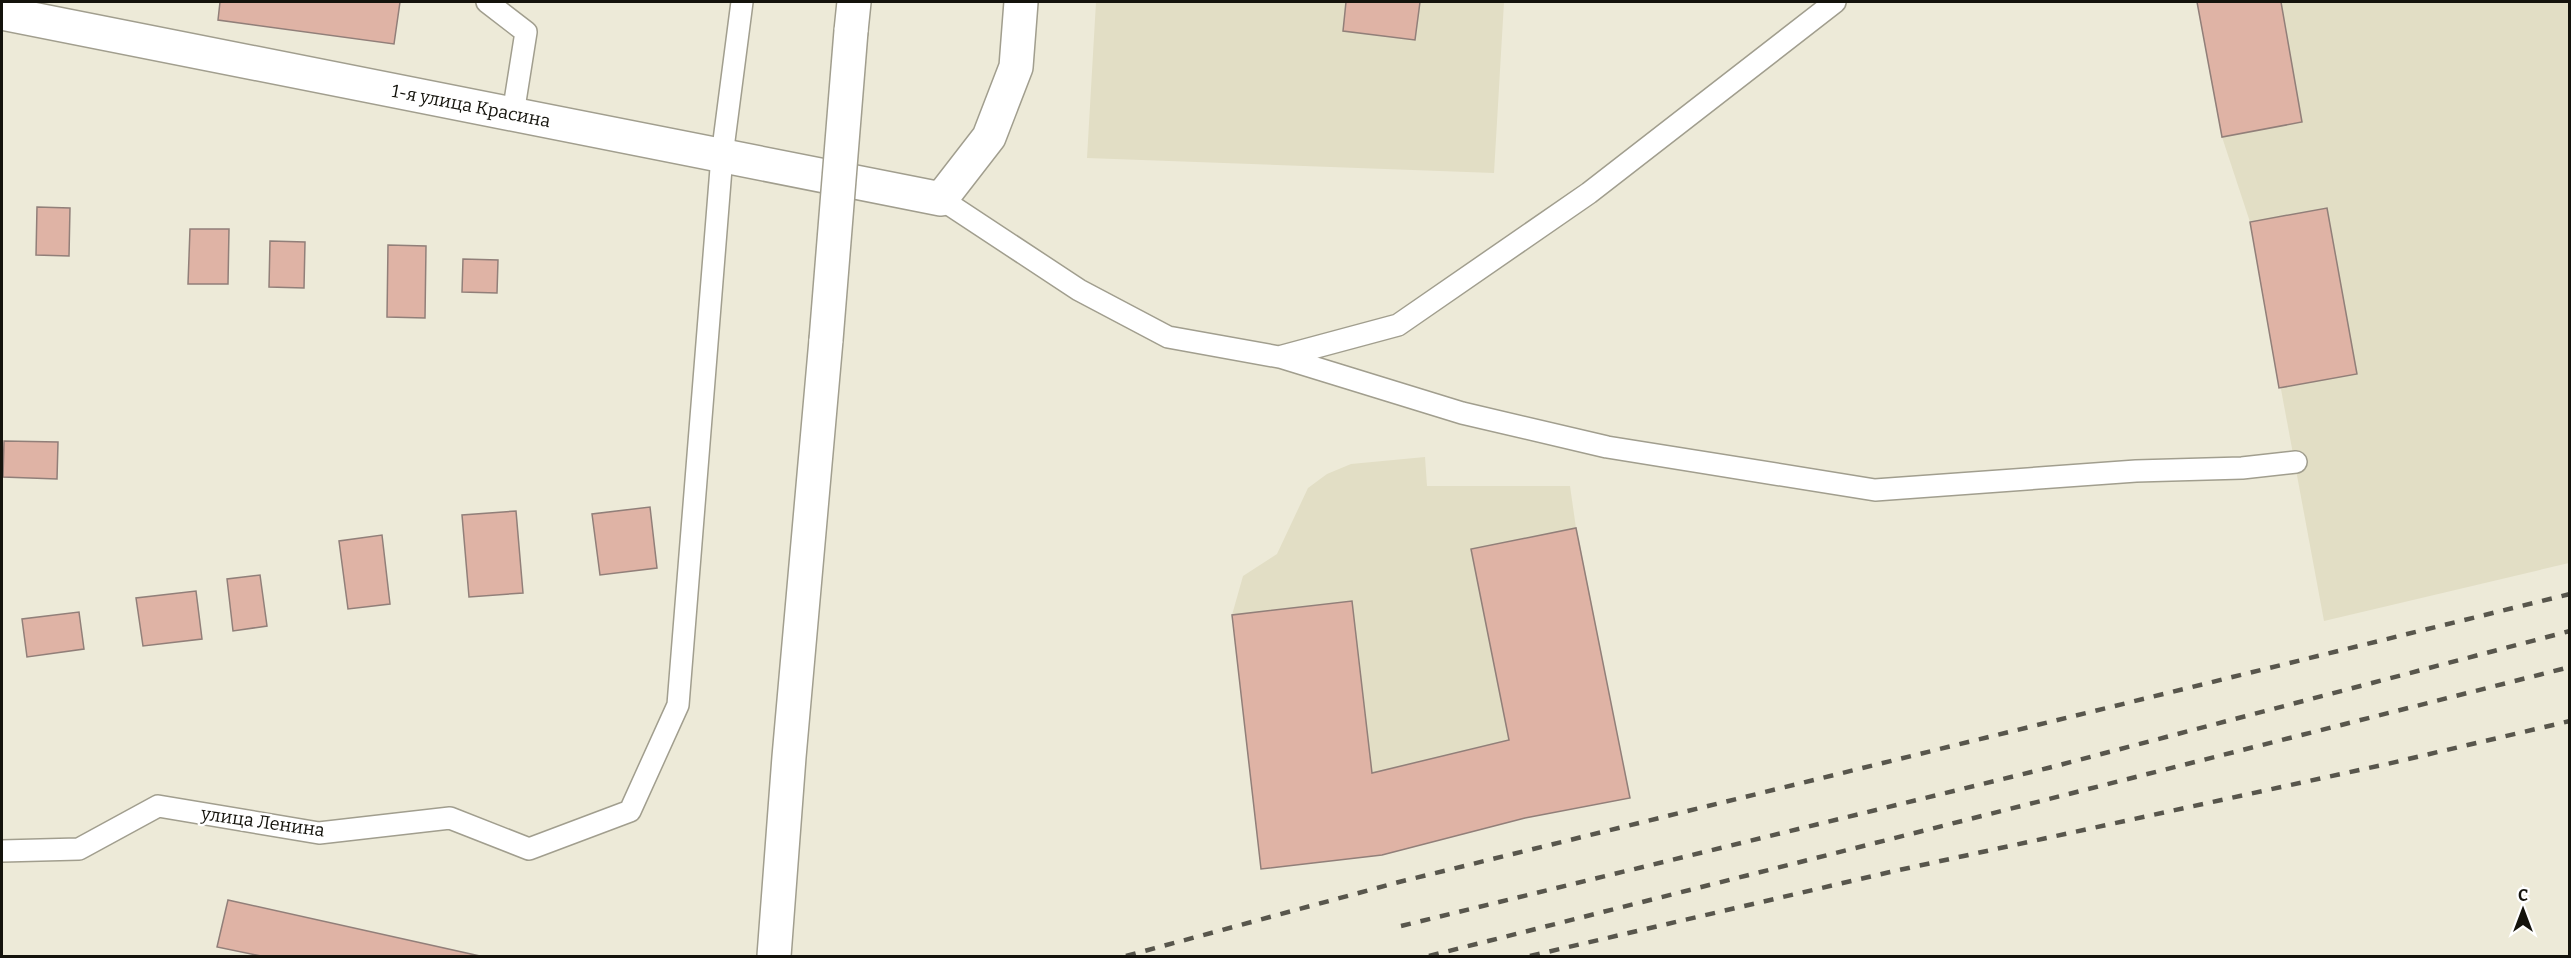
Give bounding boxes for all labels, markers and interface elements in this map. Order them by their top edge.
street label: 1-я улица Красина [390,80,552,132]
street label: улица Ленина [199,802,326,842]
north arrow [2493,880,2553,940]
text: С [2518,886,2528,905]

